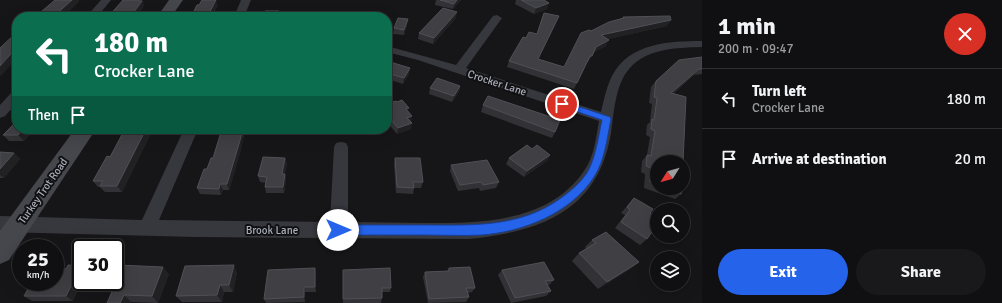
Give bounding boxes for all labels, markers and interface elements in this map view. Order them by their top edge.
text: 1 min [718,11,776,41]
button: close [944,13,986,55]
text: 180 m [94,26,168,60]
icon: left [28,28,80,80]
text: 200 m · 09:47 [718,41,794,57]
text: Crocker Lane [94,60,194,82]
street label: Crocker Lane [466,67,528,99]
text: Turn left [752,82,806,100]
pin [545,87,579,121]
icon: left [718,88,740,110]
text: 180 m [946,90,986,108]
icon: arrive [551,93,573,115]
text: Crocker Lane [752,100,825,116]
icon: arrive [67,104,89,126]
text: Then [28,106,59,124]
icon: arrive [718,148,740,170]
text: Arrive at destination [752,150,887,168]
text: 20 m [955,150,986,168]
north arrow [650,155,690,195]
map controls [650,155,690,291]
street label: Turkey Trot Road [16,156,70,226]
button: search [650,203,690,243]
position arrow [317,209,359,251]
street label: Brook Lane [246,224,298,237]
speed limit sign: 30 [72,239,124,291]
text: 25 [27,247,49,272]
button: Exit [718,249,848,295]
button: Share [856,249,986,295]
button: layers [650,251,690,291]
text: km/h [27,269,49,281]

